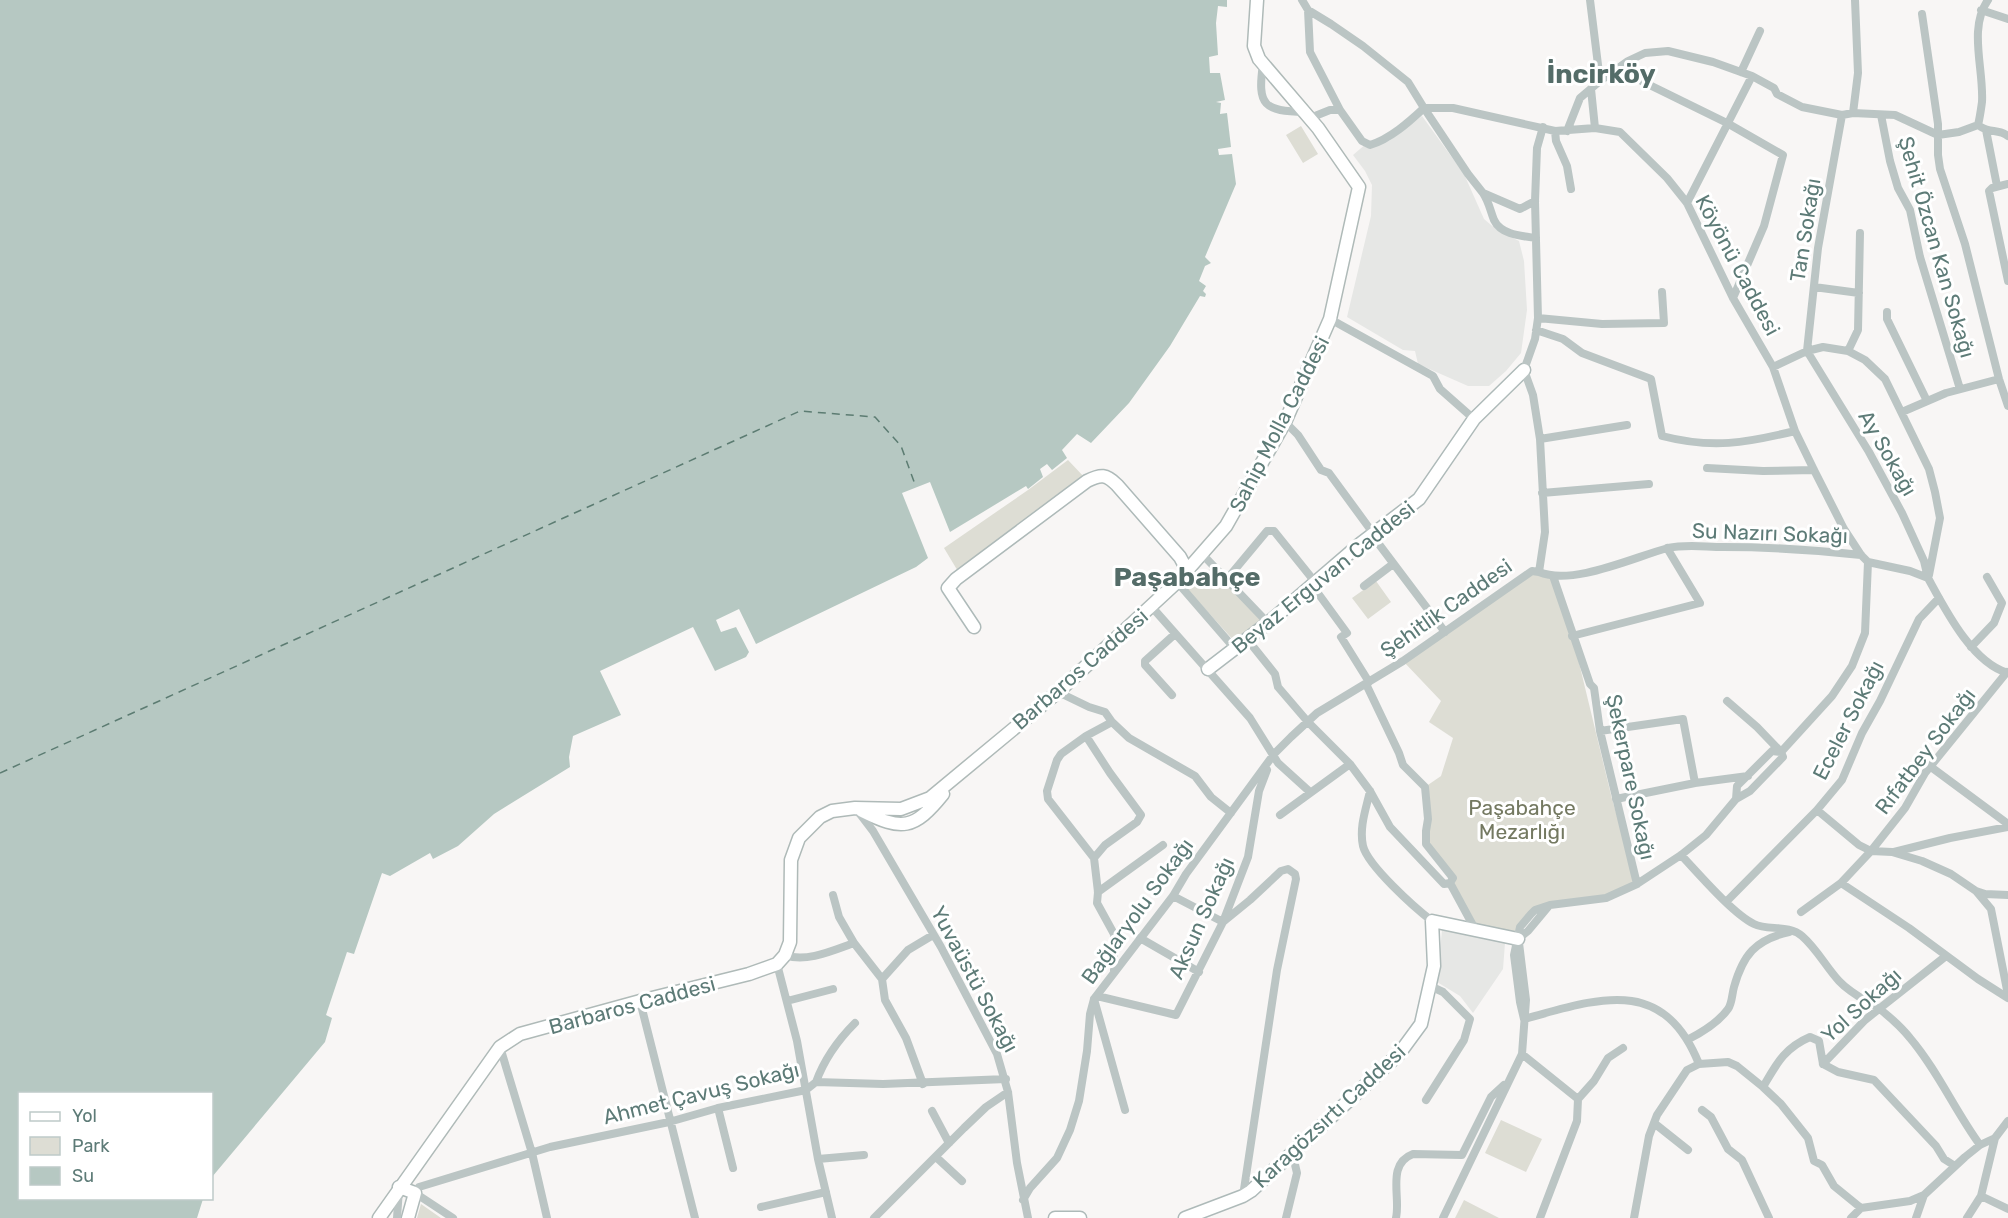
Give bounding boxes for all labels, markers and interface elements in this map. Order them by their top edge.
district label: İncirköy [1546,58,1656,90]
street label: Şehit Özcan Kan Sokağı [1893,134,1981,360]
street label: Tan Sokağı [1784,176,1826,284]
street label: Köyönü Caddesi [1690,190,1786,340]
street label: Sahip Molla Caddesi [1224,332,1334,516]
street label: Ay Sokağı [1854,406,1922,500]
street label: Beyaz Erguvan Caddesi [1226,495,1420,659]
street label: Su Nazırı Sokağı [1692,518,1848,548]
street label: Şehitlik Caddesi [1375,553,1517,663]
district label: Paşabahçe [1113,561,1261,593]
street label: Barbaros Caddesi [1007,603,1153,735]
street label: Eceler Sokağı [1807,656,1889,784]
street label: Rıfatbey Sokağı [1869,683,1981,819]
street label: Şekerpare Sokağı [1601,692,1661,862]
park label: Paşabahçe Mezarlığı [1468,795,1576,844]
street label: Bağlaryolu Sokağı [1076,833,1198,989]
street label: Aksun Sokağı [1163,853,1239,983]
street label: Yuvaüstü Sokağı [926,902,1024,1056]
street label: Yol Sokağı [1816,963,1906,1047]
street label: Barbaros Caddesi [546,971,718,1039]
street label: Karagözsırtı Caddesi [1248,1039,1410,1193]
street label: Ahmet Çavuş Sokağı [600,1057,802,1129]
legend [18,1092,213,1200]
text: Yol [72,1105,97,1127]
text: Park [72,1135,110,1157]
text: Su [72,1165,94,1187]

